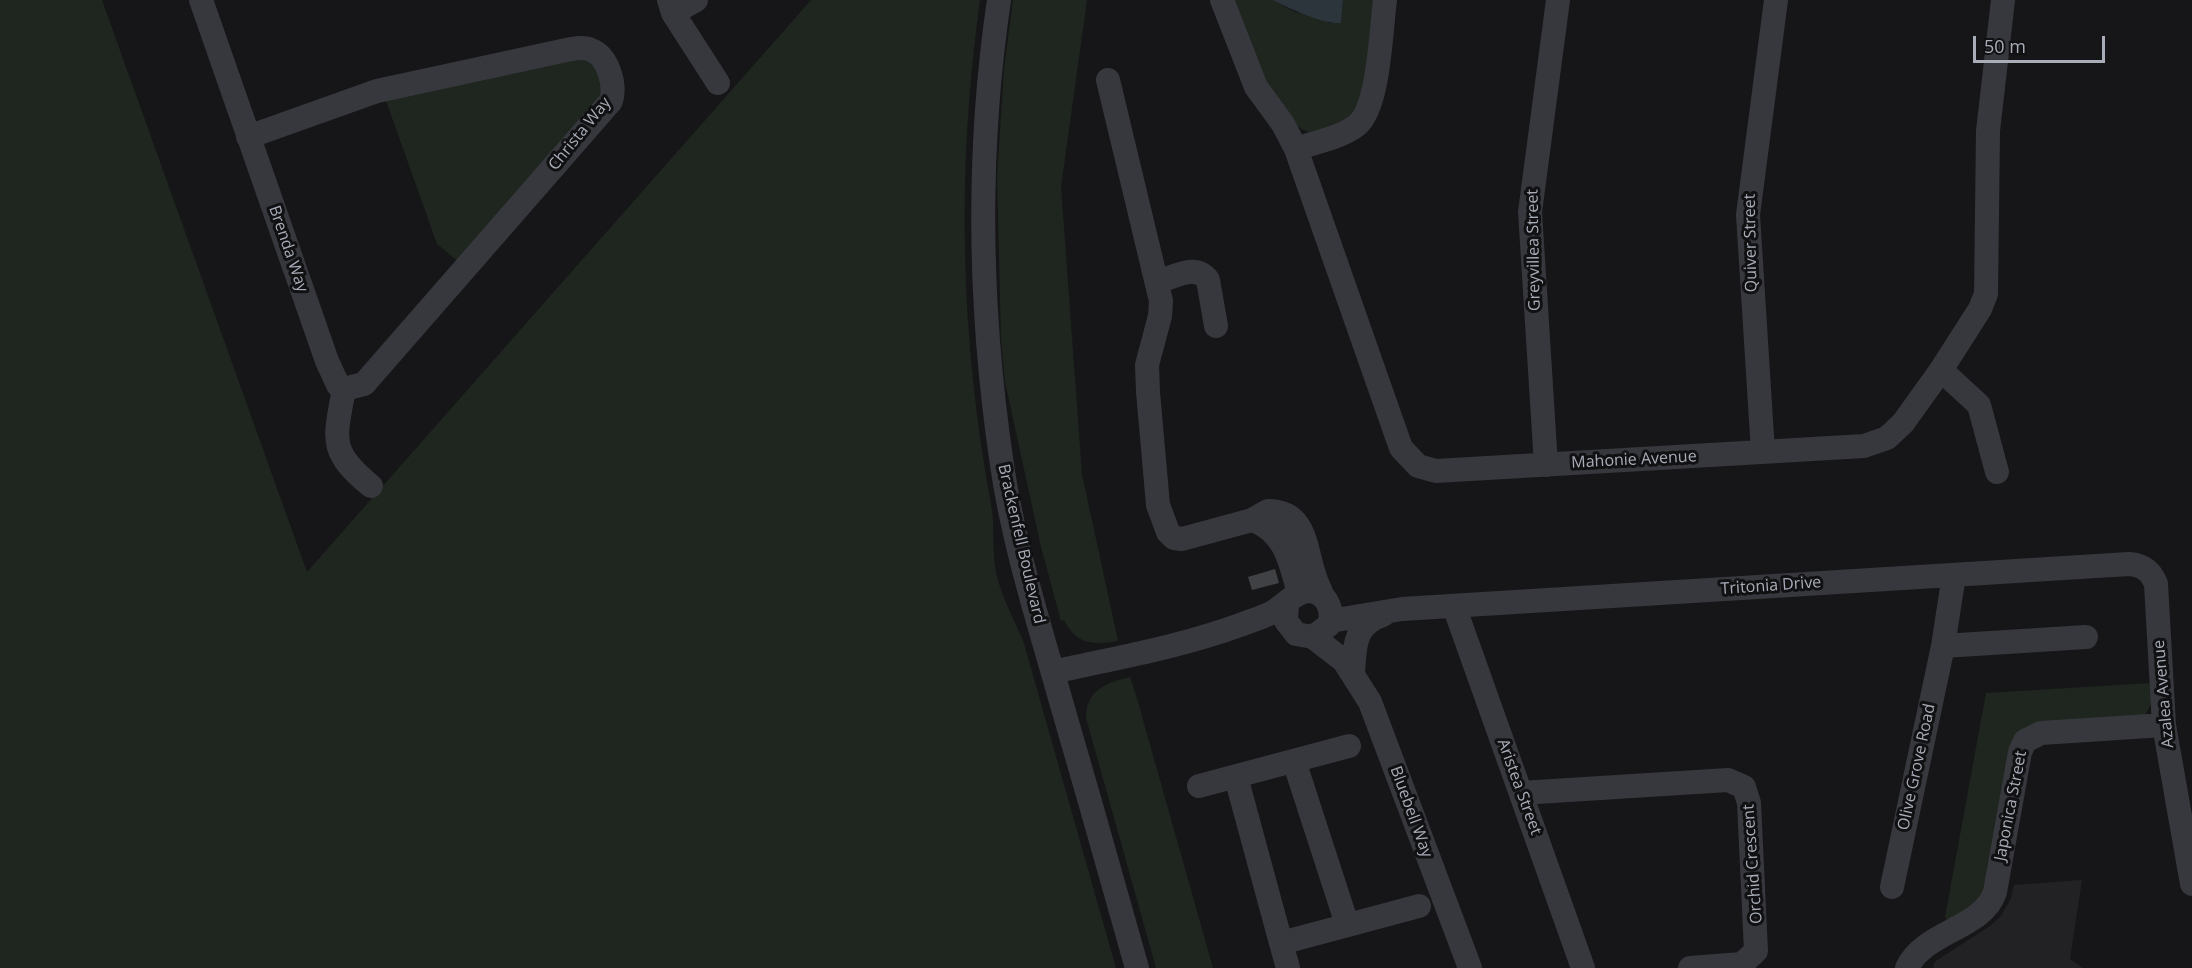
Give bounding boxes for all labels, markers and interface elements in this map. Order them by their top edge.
scale bar [1976,24,2108,62]
text: 50 m [1984,34,2026,58]
street label: Christa Way [545,94,615,174]
street label: Greyvillea Street [1523,189,1545,311]
street label: Quiver Street [1741,194,1761,292]
street label: Brenda Way [264,203,312,295]
street label: Mahonie Avenue [1571,447,1697,473]
street label: Brackenfell Boulevard [993,462,1049,626]
street label: Tritonia Drive [1720,573,1822,599]
street label: Azalea Avenue [2150,639,2178,749]
street label: Olive Grove Road [1894,702,1940,832]
street label: Aristea Street [1493,736,1545,838]
street label: Japonica Street [1991,749,2031,863]
street label: Bluebell Way [1386,764,1436,860]
street label: Orchid Crescent [1739,804,1767,924]

